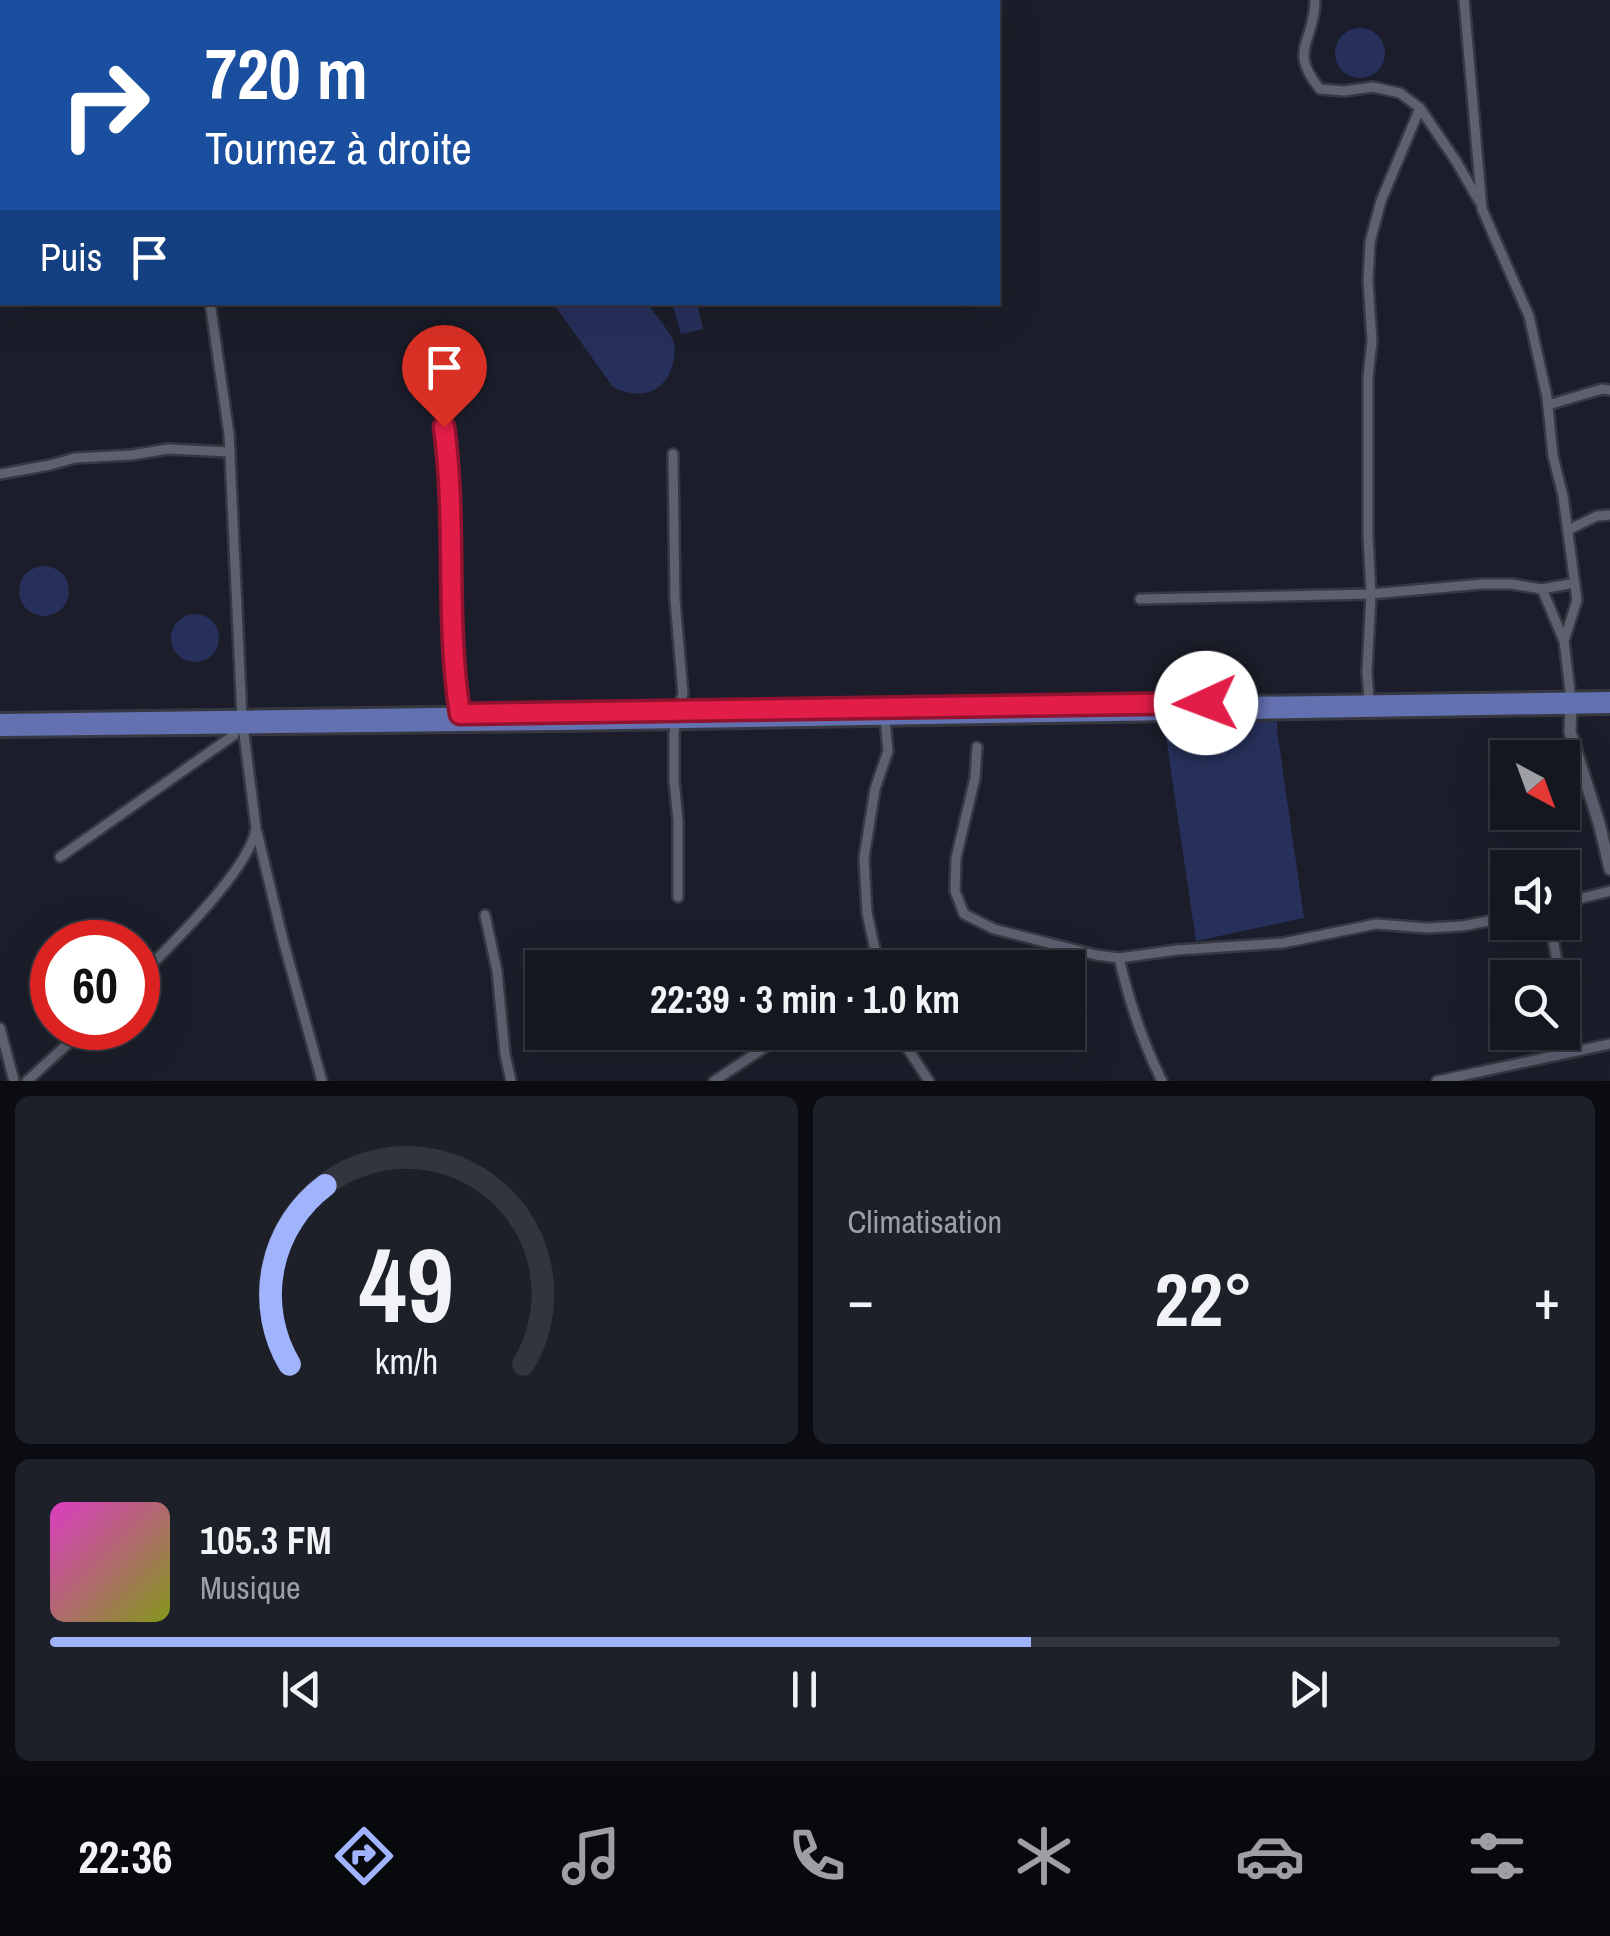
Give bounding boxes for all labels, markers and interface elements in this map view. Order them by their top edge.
text: 720 m [205,27,368,121]
icon: right [40,40,170,170]
text: Tournez à droite [205,117,472,178]
icon: arrive [122,230,177,285]
text: Puis [40,232,102,283]
pin [402,325,487,428]
icon: arrive [417,340,472,395]
position arrow [1154,651,1258,755]
north arrow [1490,740,1580,830]
map controls [1490,740,1580,1050]
button: sound [1490,850,1580,940]
speed limit sign: 60 [30,920,160,1050]
button: search [1490,960,1580,1050]
text: 22:39 · 3 min · 1.0 km [650,974,960,1025]
text: Climatisation [848,1200,1002,1243]
text: 49 [359,1214,454,1354]
text: 22° [1155,1248,1253,1349]
text: − [848,1262,874,1336]
text: + [1534,1262,1560,1336]
text: km/h [374,1337,438,1385]
text: 105.3 FM [200,1515,332,1566]
text: Musique [200,1566,301,1609]
icon: previous [274,1662,329,1717]
icon: pause [777,1662,832,1717]
icon: next [1281,1662,1336,1717]
icon: directions [329,1821,399,1891]
icon: music [556,1821,626,1891]
icon: phone [782,1821,852,1891]
icon: climate [1009,1821,1079,1891]
icon: car [1235,1821,1305,1891]
icon: filters [1462,1821,1532,1891]
text: 22:36 [78,1826,173,1887]

